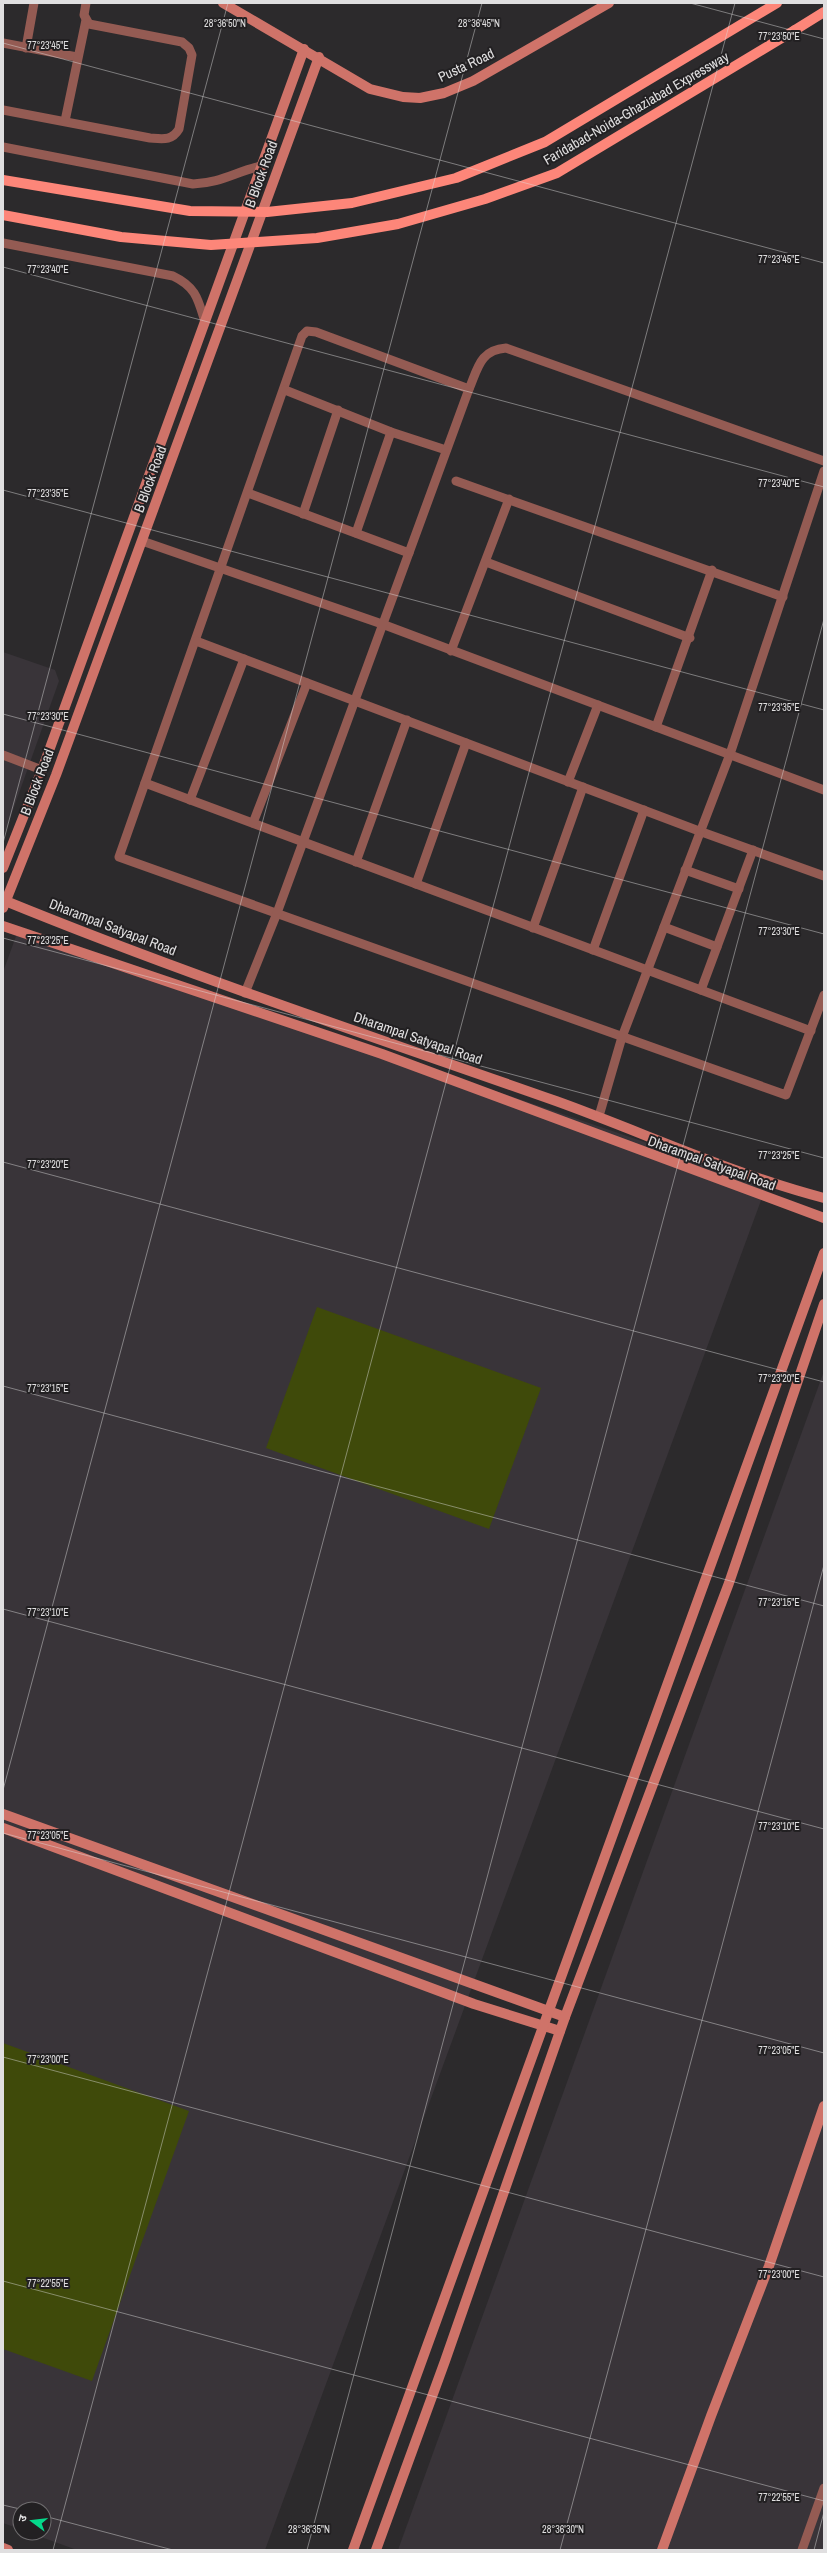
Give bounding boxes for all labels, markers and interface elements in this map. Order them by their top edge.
text: 28°36'50"N [204,17,246,30]
text: 28°36'45"N [458,17,500,30]
text: 77°23'50"E [758,30,800,43]
text: 77°23'45"E [27,39,69,52]
street label: Pusta Road [435,44,497,86]
street label: Faridabad-Noida-Ghaziabad Expressway [540,47,732,169]
street label: B Block Road [241,138,281,210]
text: 77°23'45"E [758,253,800,266]
text: 77°23'40"E [27,263,69,276]
street label: B Block Road [130,443,170,515]
text: 77°23'40"E [758,477,800,490]
text: 77°23'35"E [27,487,69,500]
text: 77°23'35"E [758,701,800,714]
text: 77°23'30"E [27,710,69,723]
street label: B Block Road [16,746,58,818]
street label: Dharampal Satyapal Road [47,894,179,960]
text: 77°23'30"E [758,925,800,938]
text: 77°23'25"E [27,934,69,947]
street label: Dharampal Satyapal Road [351,1008,485,1068]
street label: Dharampal Satyapal Road [646,1132,778,1194]
text: 77°23'25"E [758,1149,800,1162]
text: 77°23'20"E [27,1158,69,1171]
text: 77°23'20"E [758,1372,800,1385]
text: 77°23'15"E [27,1382,69,1395]
text: 77°23'15"E [758,1596,800,1609]
text: 77°23'10"E [27,1606,69,1619]
text: 77°23'10"E [758,1820,800,1833]
text: 77°23'05"E [27,1829,69,1842]
text: 77°23'05"E [758,2044,800,2057]
text: 77°23'00"E [27,2053,69,2066]
text: 77°23'00"E [758,2268,800,2281]
text: 77°22'55"E [27,2277,69,2290]
text: 77°22'55"E [758,2491,800,2504]
north arrow [12,2501,52,2541]
text: उ [15,2513,30,2523]
text: 28°36'35"N [288,2523,330,2536]
text: 28°36'30"N [542,2523,584,2536]

